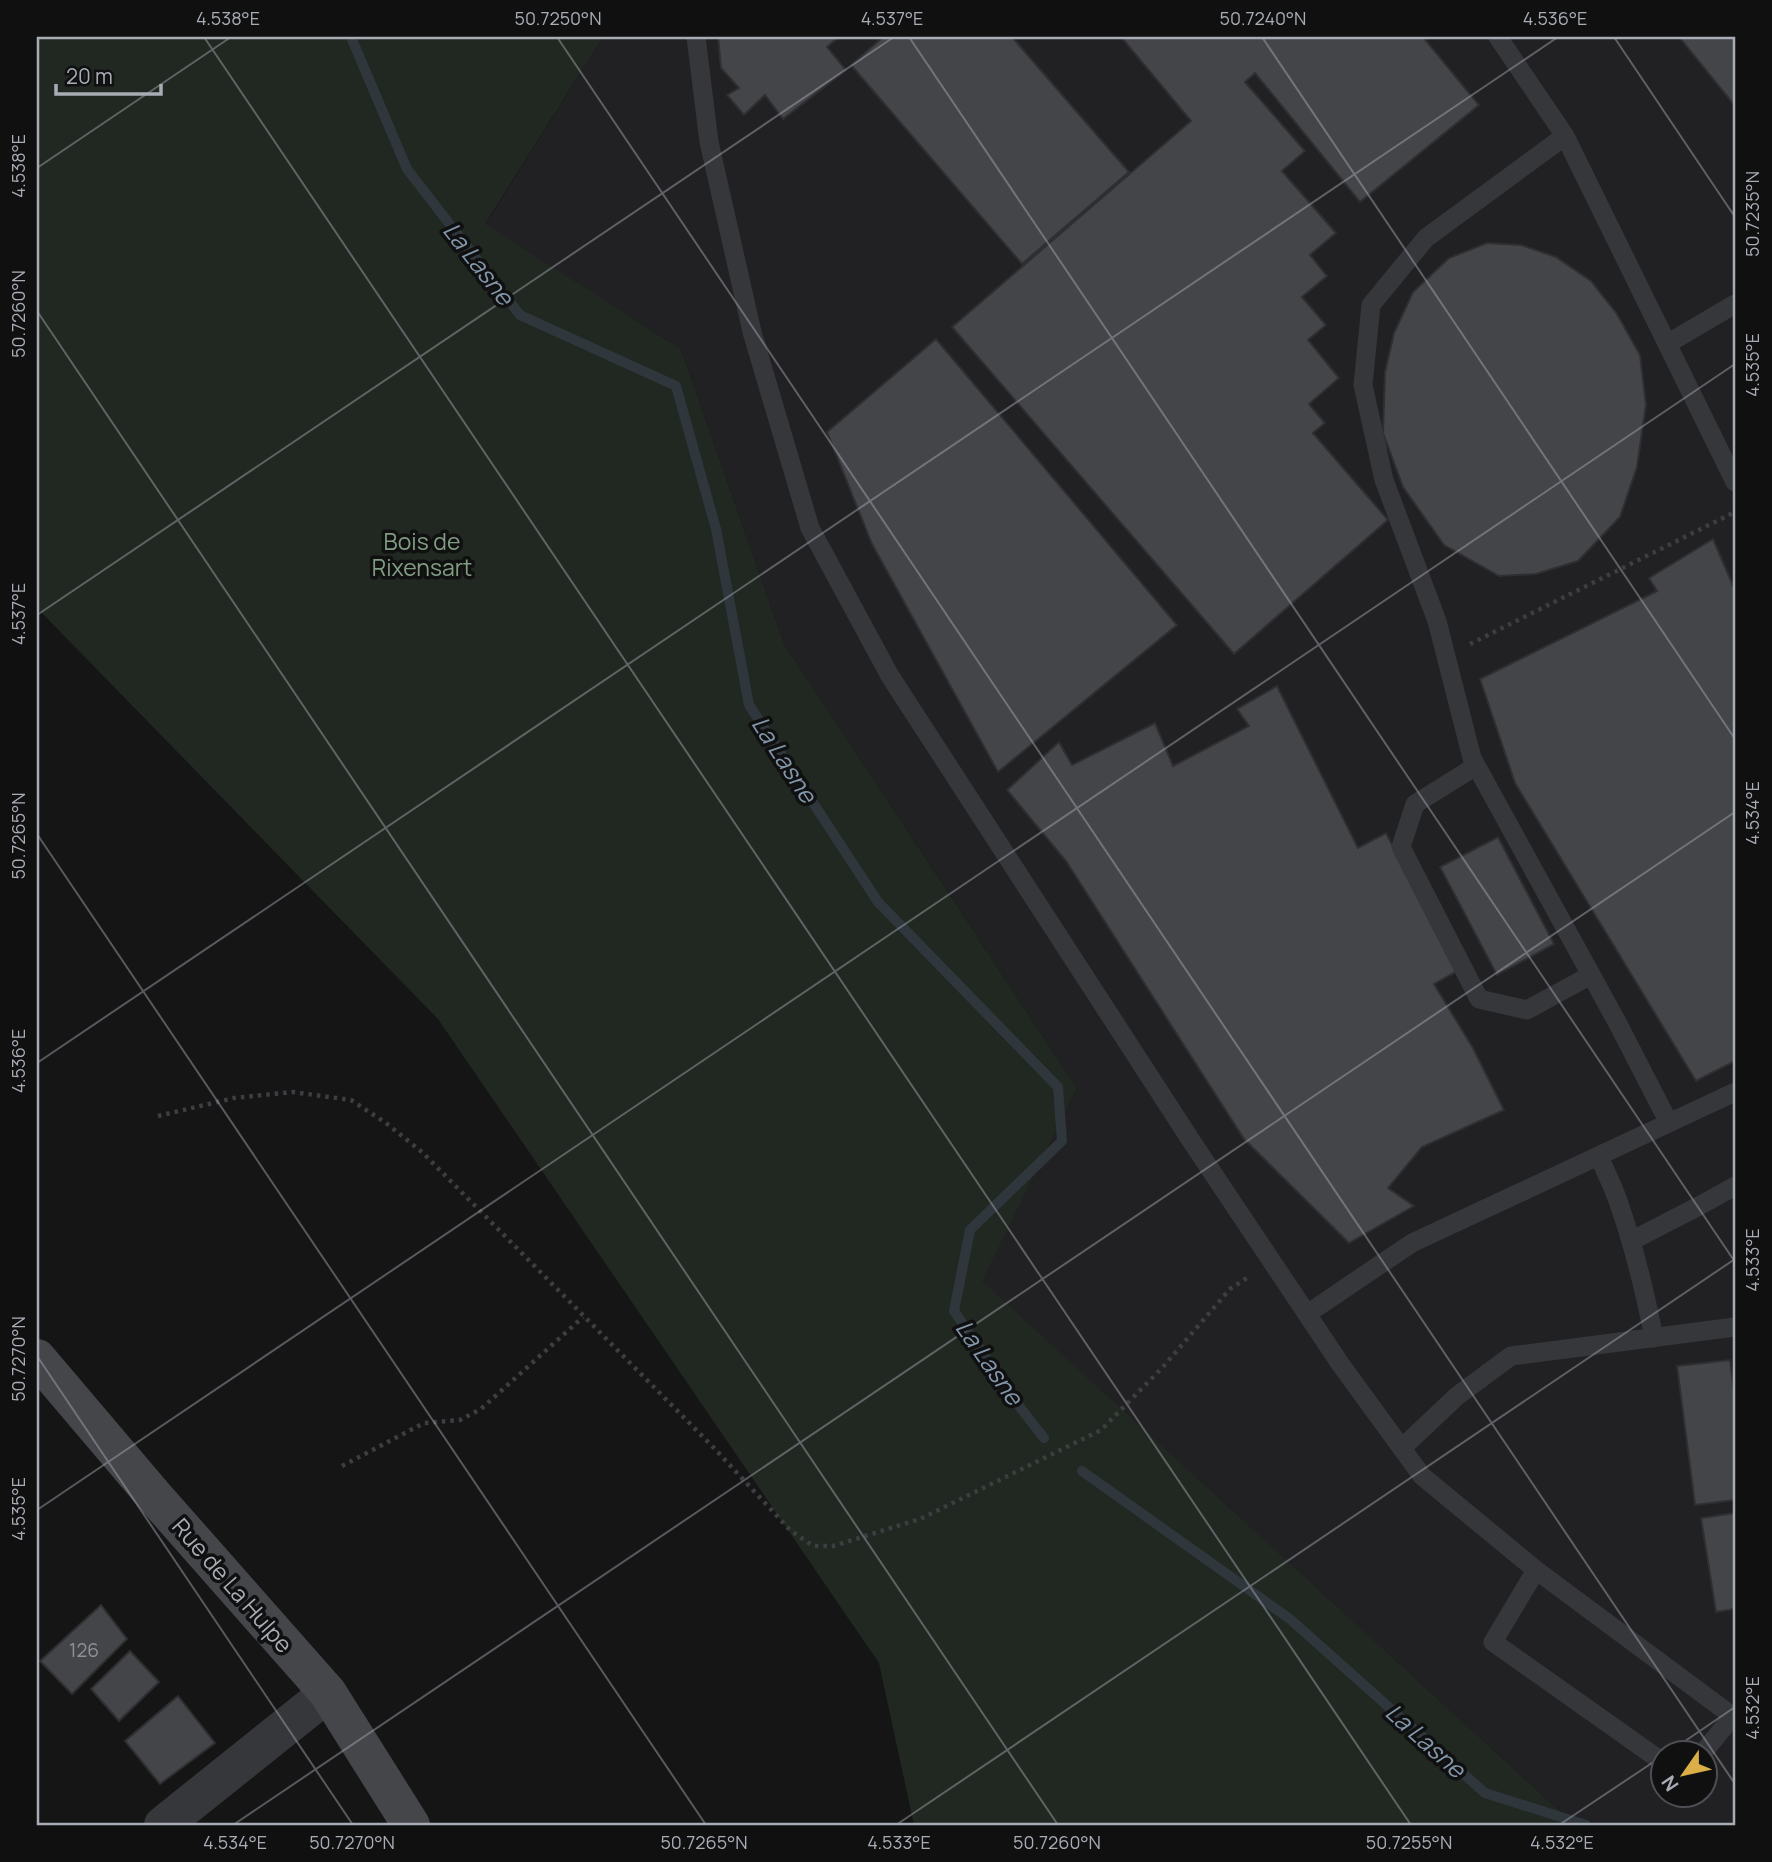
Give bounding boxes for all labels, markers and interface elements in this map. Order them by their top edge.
text: 4.538°E [196,6,260,30]
text: 50.7250°N [514,6,602,30]
text: 4.537°E [861,6,923,30]
text: 50.7240°N [1220,6,1306,30]
text: 4.536°E [1523,6,1587,30]
scale bar [56,52,161,96]
text: 20 m [66,62,113,90]
text: 4.538°E [6,134,30,198]
text: 50.7235°N [1740,171,1764,257]
water label: La Lasne [436,215,523,313]
text: 50.7260°N [6,270,30,358]
text: 4.535°E [1740,333,1764,397]
park label: Bois de Rixensart [372,525,472,583]
text: 4.537°E [6,583,30,645]
water label: La Lasne [745,709,826,810]
text: 4.534°E [1740,781,1764,845]
text: 50.7265°N [6,792,30,880]
text: 4.536°E [6,1029,30,1093]
text: 4.533°E [1740,1228,1764,1292]
water label: La Lasne [949,1313,1032,1413]
text: 50.7270°N [6,1316,30,1402]
text: 4.535°E [6,1477,30,1541]
street label: Rue de La Hulpe [166,1511,300,1659]
house number: 126 [69,1637,99,1663]
text: 4.532°E [1740,1676,1764,1740]
water label: La Lasne [1379,1695,1474,1786]
north arrow [1650,1740,1720,1810]
text: N [1655,1771,1685,1796]
text: 4.534°E [203,1830,267,1854]
text: 50.7270°N [309,1830,395,1854]
text: 50.7265°N [660,1830,748,1854]
text: 4.533°E [867,1830,931,1854]
text: 50.7260°N [1013,1830,1101,1854]
text: 50.7255°N [1366,1830,1452,1854]
text: 4.532°E [1530,1830,1594,1854]

